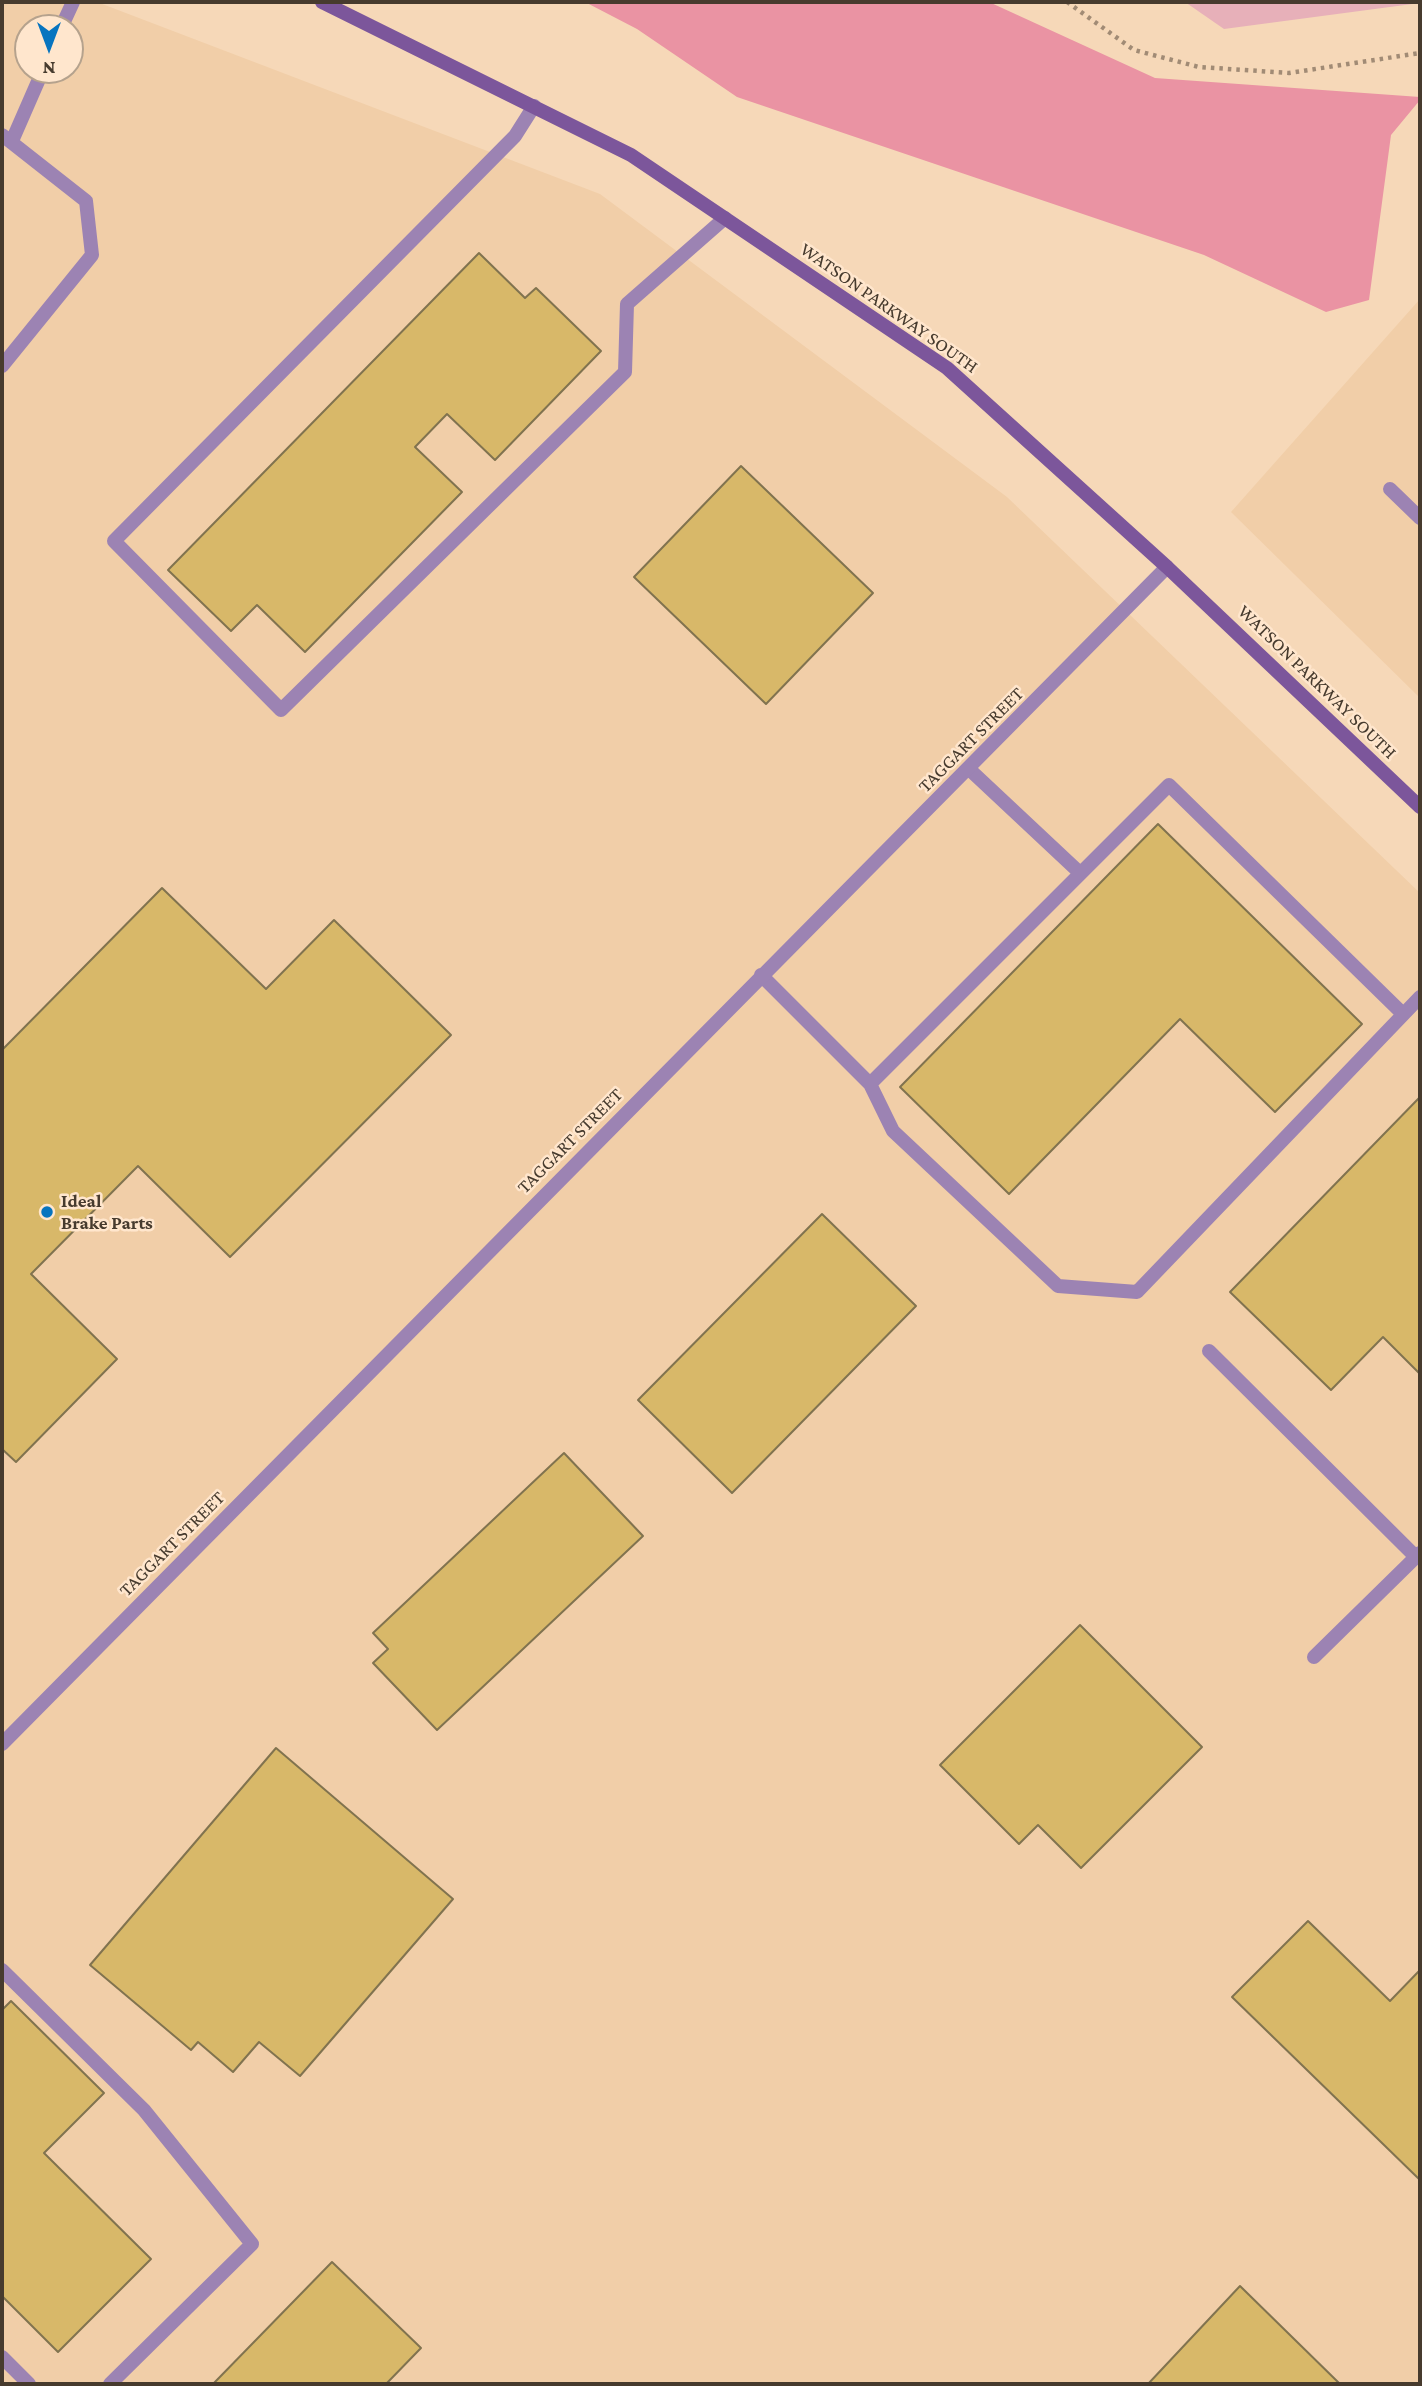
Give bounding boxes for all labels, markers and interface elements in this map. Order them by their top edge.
north arrow [14,14,84,84]
text: N [43,58,55,79]
street label: WATSON PARKWAY SOUTH [796,238,982,378]
street label: WATSON PARKWAY SOUTH [1233,600,1401,764]
street label: TAGGART STREET [913,682,1029,798]
street label: TAGGART STREET [512,1083,628,1199]
place label: Ideal Brake Parts [61,1190,153,1234]
marker: Ideal Brake Parts [39,1204,55,1220]
street label: TAGGART STREET [114,1486,230,1602]

